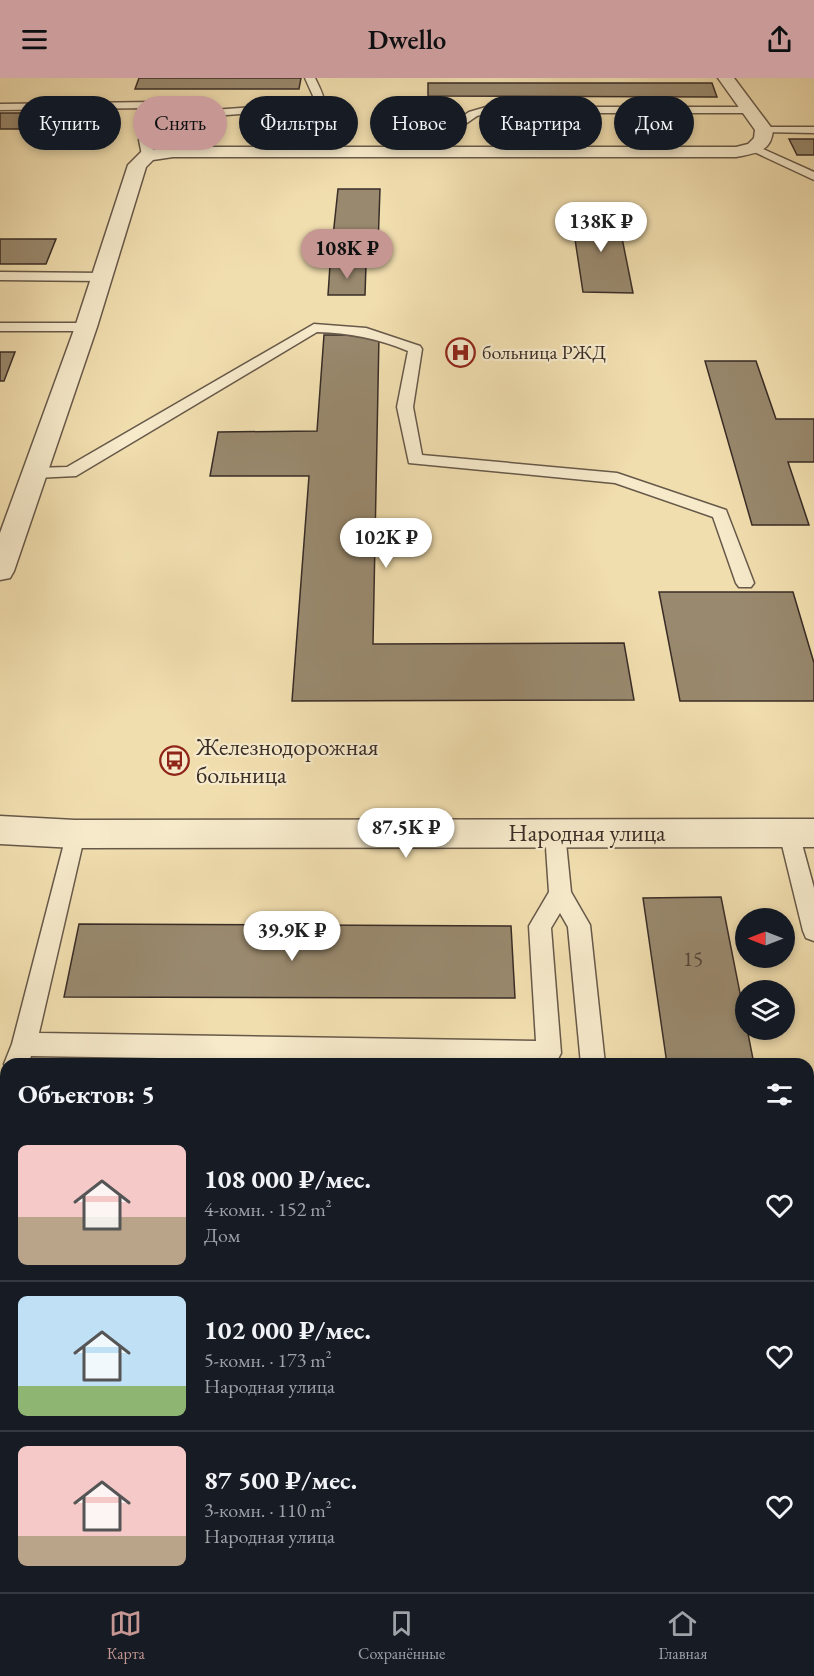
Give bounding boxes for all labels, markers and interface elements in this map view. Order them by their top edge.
text: Dwello [368,22,446,57]
icon: menu [18,23,51,56]
icon: share [763,23,796,56]
chip: Купить [18,96,121,150]
chip: Снять [133,96,227,150]
chip: Фильтры [239,96,358,150]
chip: Новое [370,96,467,150]
chip: Квартира [479,96,602,150]
chip: Дом [614,96,694,150]
pin: 138K ₽ [552,202,650,253]
text: 138K ₽ [569,208,633,234]
pin: 108K ₽ [298,229,396,280]
text: 108K ₽ [315,235,379,261]
hospital icon: больница РЖД [445,336,477,368]
place label: больница РЖД [482,339,606,365]
pin: 102K ₽ [337,518,435,569]
text: 102K ₽ [354,524,418,550]
place label: Железнодорожная больница [195,731,379,790]
bus stop icon: Железнодорожная больница [159,745,191,777]
pin: 87.5K ₽ [351,808,461,859]
text: 87.5K ₽ [372,814,440,840]
street label: Народная улица [508,817,666,848]
north arrow [735,908,795,968]
map controls [735,908,795,1040]
pin: 39.9K ₽ [237,911,347,962]
text: 39.9K ₽ [258,917,326,943]
house number: 15 [683,945,703,972]
button: layers [735,980,795,1040]
text: Объектов: 5 [18,1077,155,1111]
icon: filters [763,1078,796,1111]
text: 108 000 ₽/мес. [204,1162,371,1196]
icon: home [66,1169,138,1241]
icon: heart [763,1189,796,1222]
text: 4-комн. · 152 m² [204,1196,332,1222]
text: Дом [204,1222,240,1248]
text: 102 000 ₽/мес. [204,1313,371,1347]
icon: home [66,1320,138,1392]
icon: heart [763,1340,796,1373]
text: 5-комн. · 173 m² [204,1347,332,1373]
text: Народная улица [204,1373,335,1399]
text: 87 500 ₽/мес. [204,1463,357,1497]
icon: home [66,1470,138,1542]
icon: heart [763,1490,796,1523]
text: 3-комн. · 110 m² [204,1497,332,1523]
text: Народная улица [204,1523,335,1549]
tab: Карта [107,1607,145,1664]
tab: Сохранённые [358,1607,445,1664]
tab: Главная [659,1607,707,1664]

